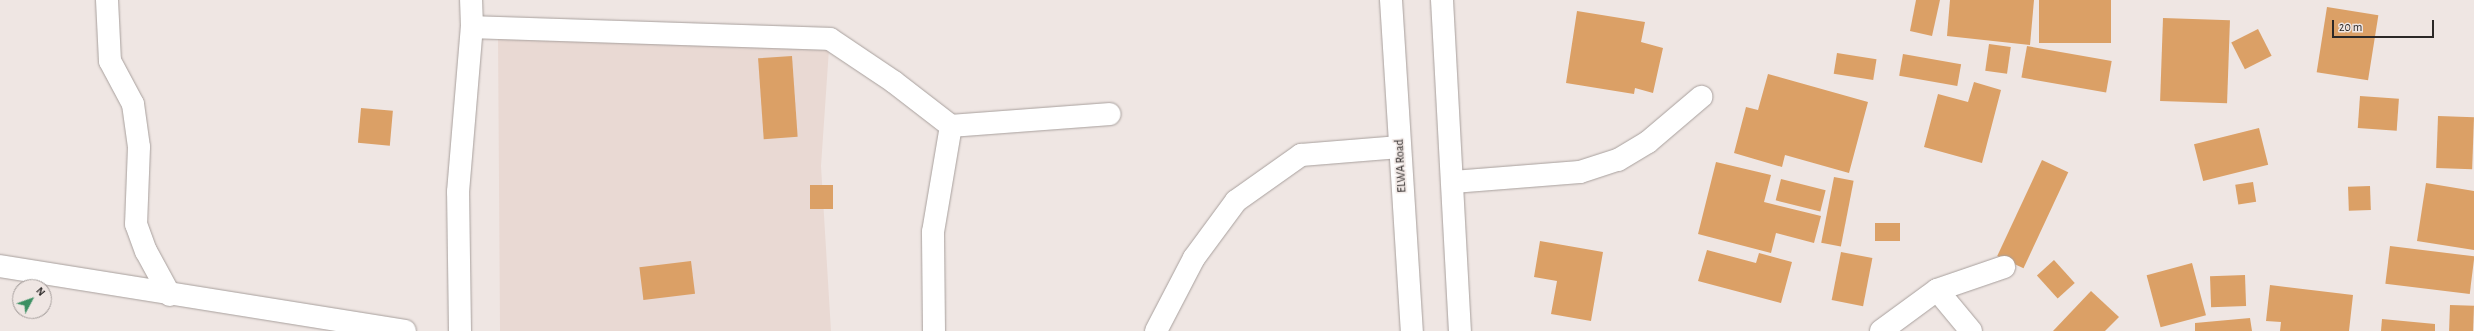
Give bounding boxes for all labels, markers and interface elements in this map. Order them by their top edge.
scale bar [2334,12,2436,38]
text: 20 m [2339,21,2362,33]
street label: ELWA Road [1392,139,1410,193]
north arrow [12,279,52,319]
text: N [34,285,47,298]

